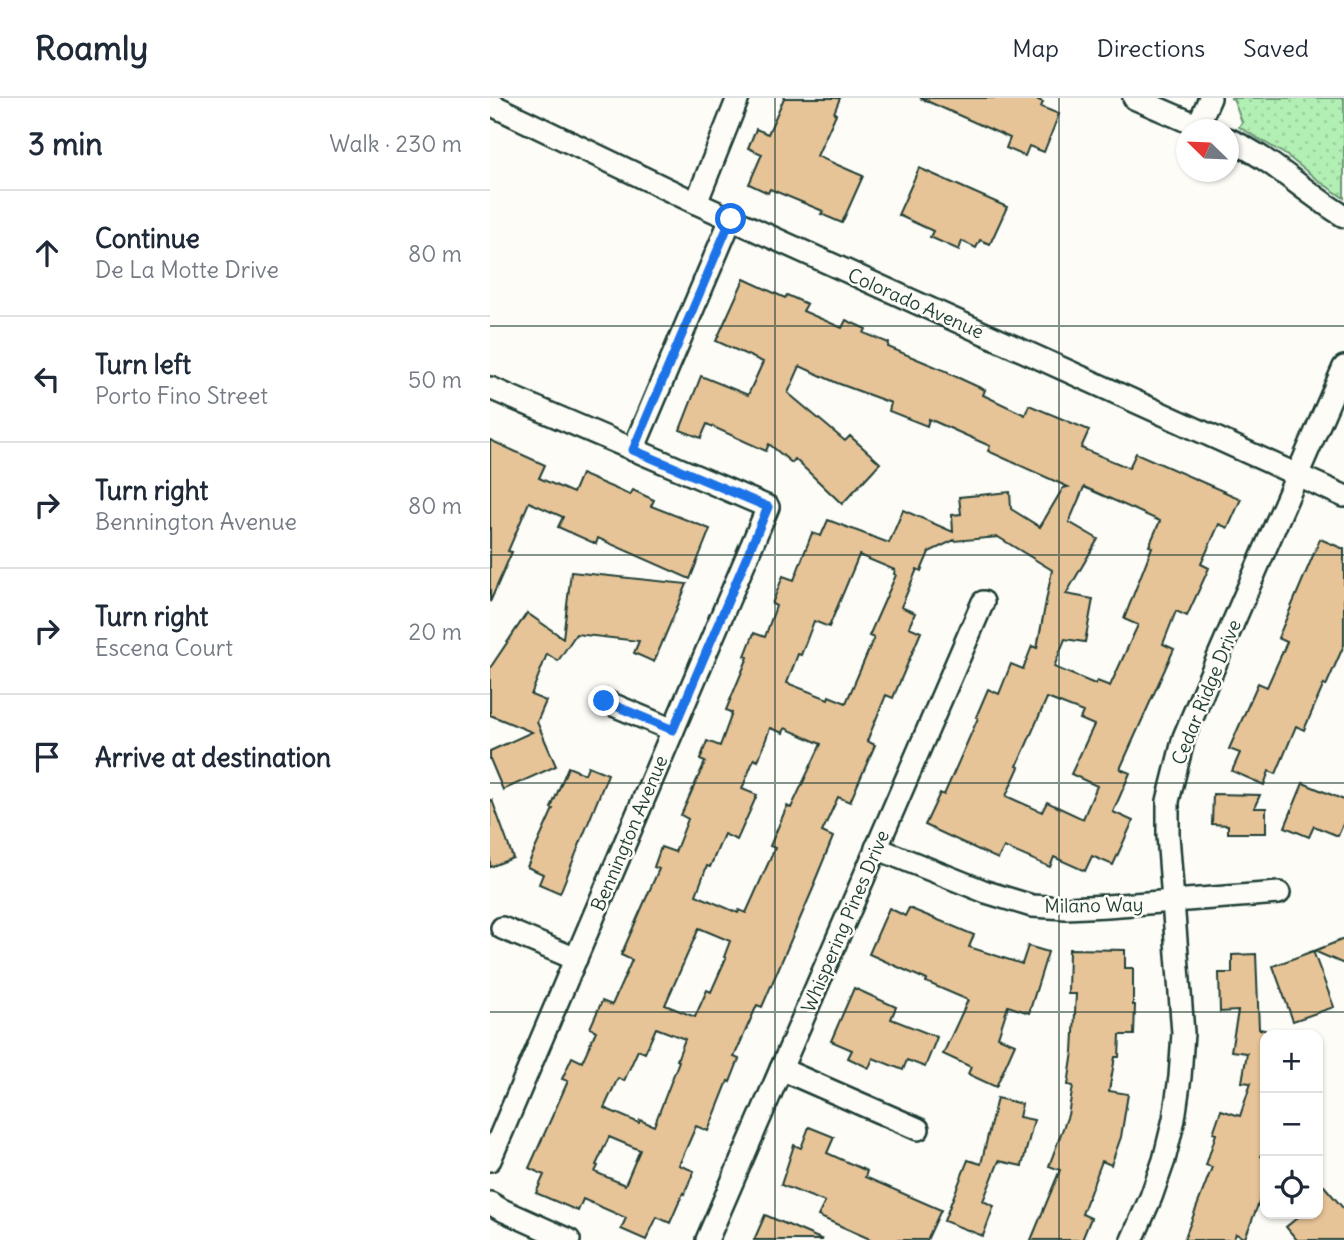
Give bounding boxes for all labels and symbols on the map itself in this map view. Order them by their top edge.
north arrow [1176,119,1239,182]
route start [715,203,746,234]
street label: Colorado Avenue [844,262,988,344]
street label: Cedar Ridge Drive [1166,616,1246,768]
route end [588,685,619,716]
street label: Bennington Avenue [585,752,673,914]
street label: Whispering Pines Drive [796,826,894,1016]
street label: Milano Way [1044,892,1144,918]

